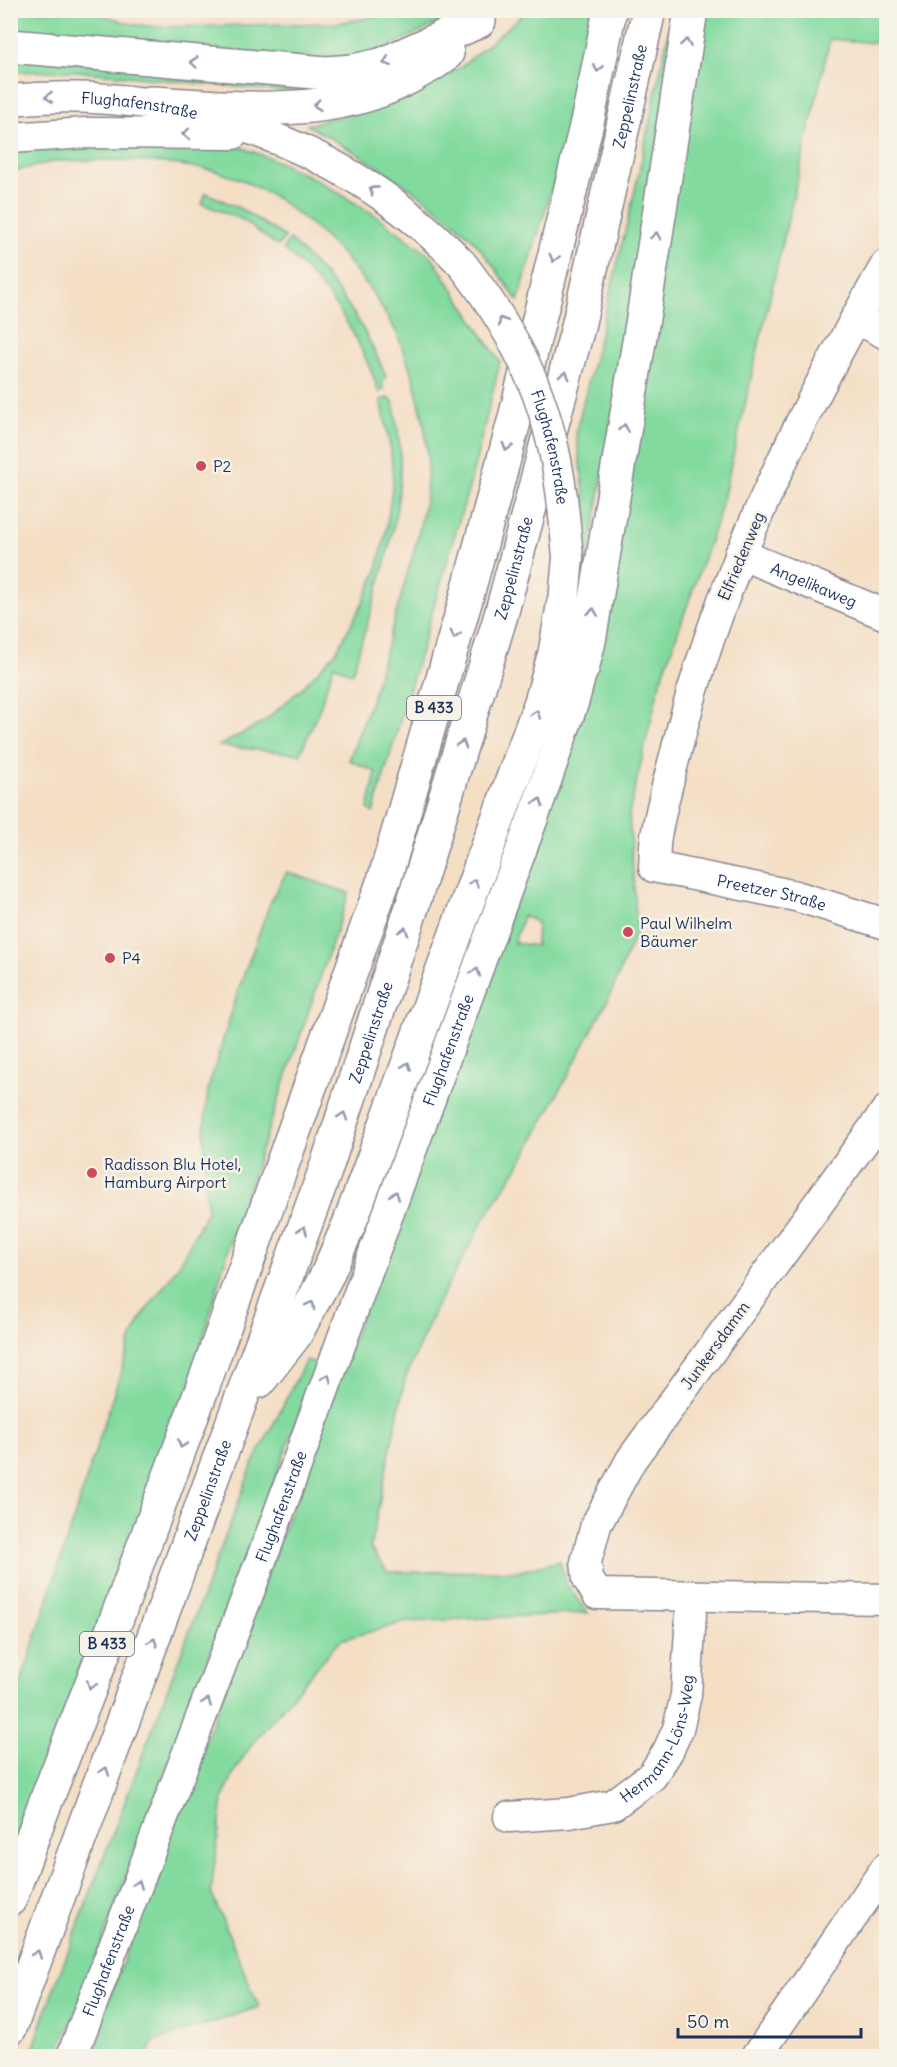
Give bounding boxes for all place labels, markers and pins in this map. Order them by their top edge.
place label: P2 [213,456,232,476]
marker: P2 [194,459,208,473]
place label: Paul Wilhelm Bäumer [640,913,732,951]
marker: Paul Wilhelm Bäumer [621,925,635,939]
place label: P4 [122,948,141,968]
marker: P4 [103,951,117,965]
place label: Radisson Blu Hotel, Hamburg Airport [104,1154,241,1192]
marker: Radisson Blu Hotel, Hamburg Airport [85,1166,99,1180]

